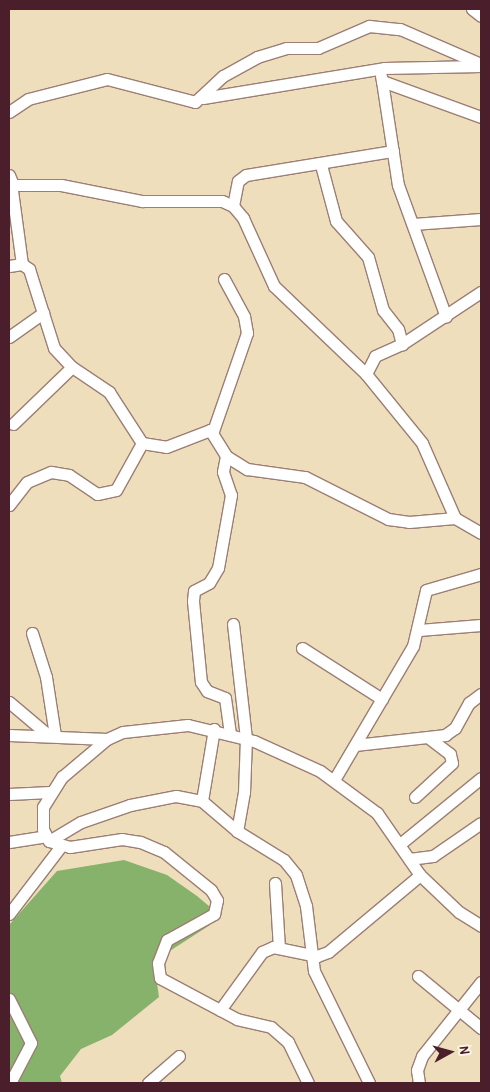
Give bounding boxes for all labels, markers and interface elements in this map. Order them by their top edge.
north arrow [425,1027,475,1077]
text: N [456,1045,475,1055]

